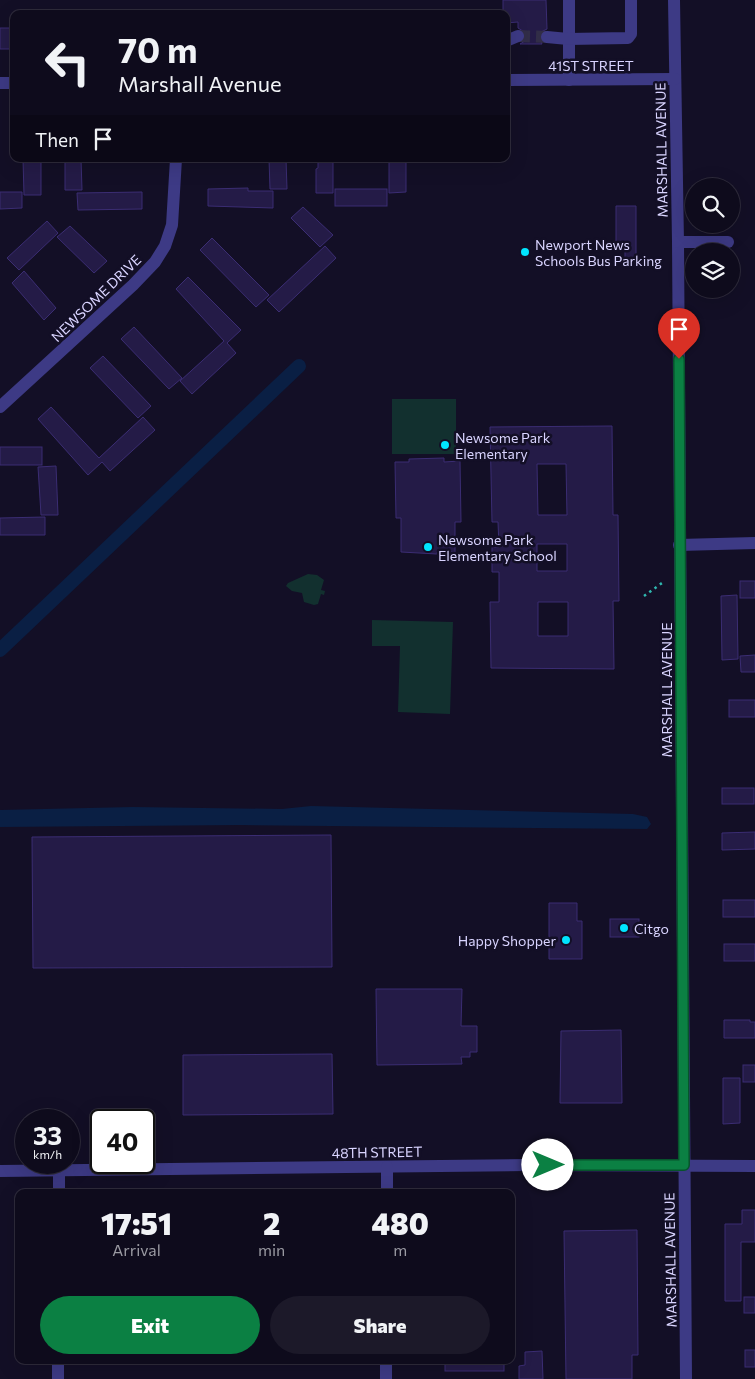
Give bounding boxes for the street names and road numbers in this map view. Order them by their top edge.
street label: 41ST STREET [548,57,634,74]
street label: MARSHALL AVENUE [651,82,671,218]
street label: NEWSOME DRIVE [48,251,144,345]
street label: MARSHALL AVENUE [658,622,675,758]
street label: 48TH STREET [332,1143,422,1161]
street label: MARSHALL AVENUE [660,1192,680,1328]

